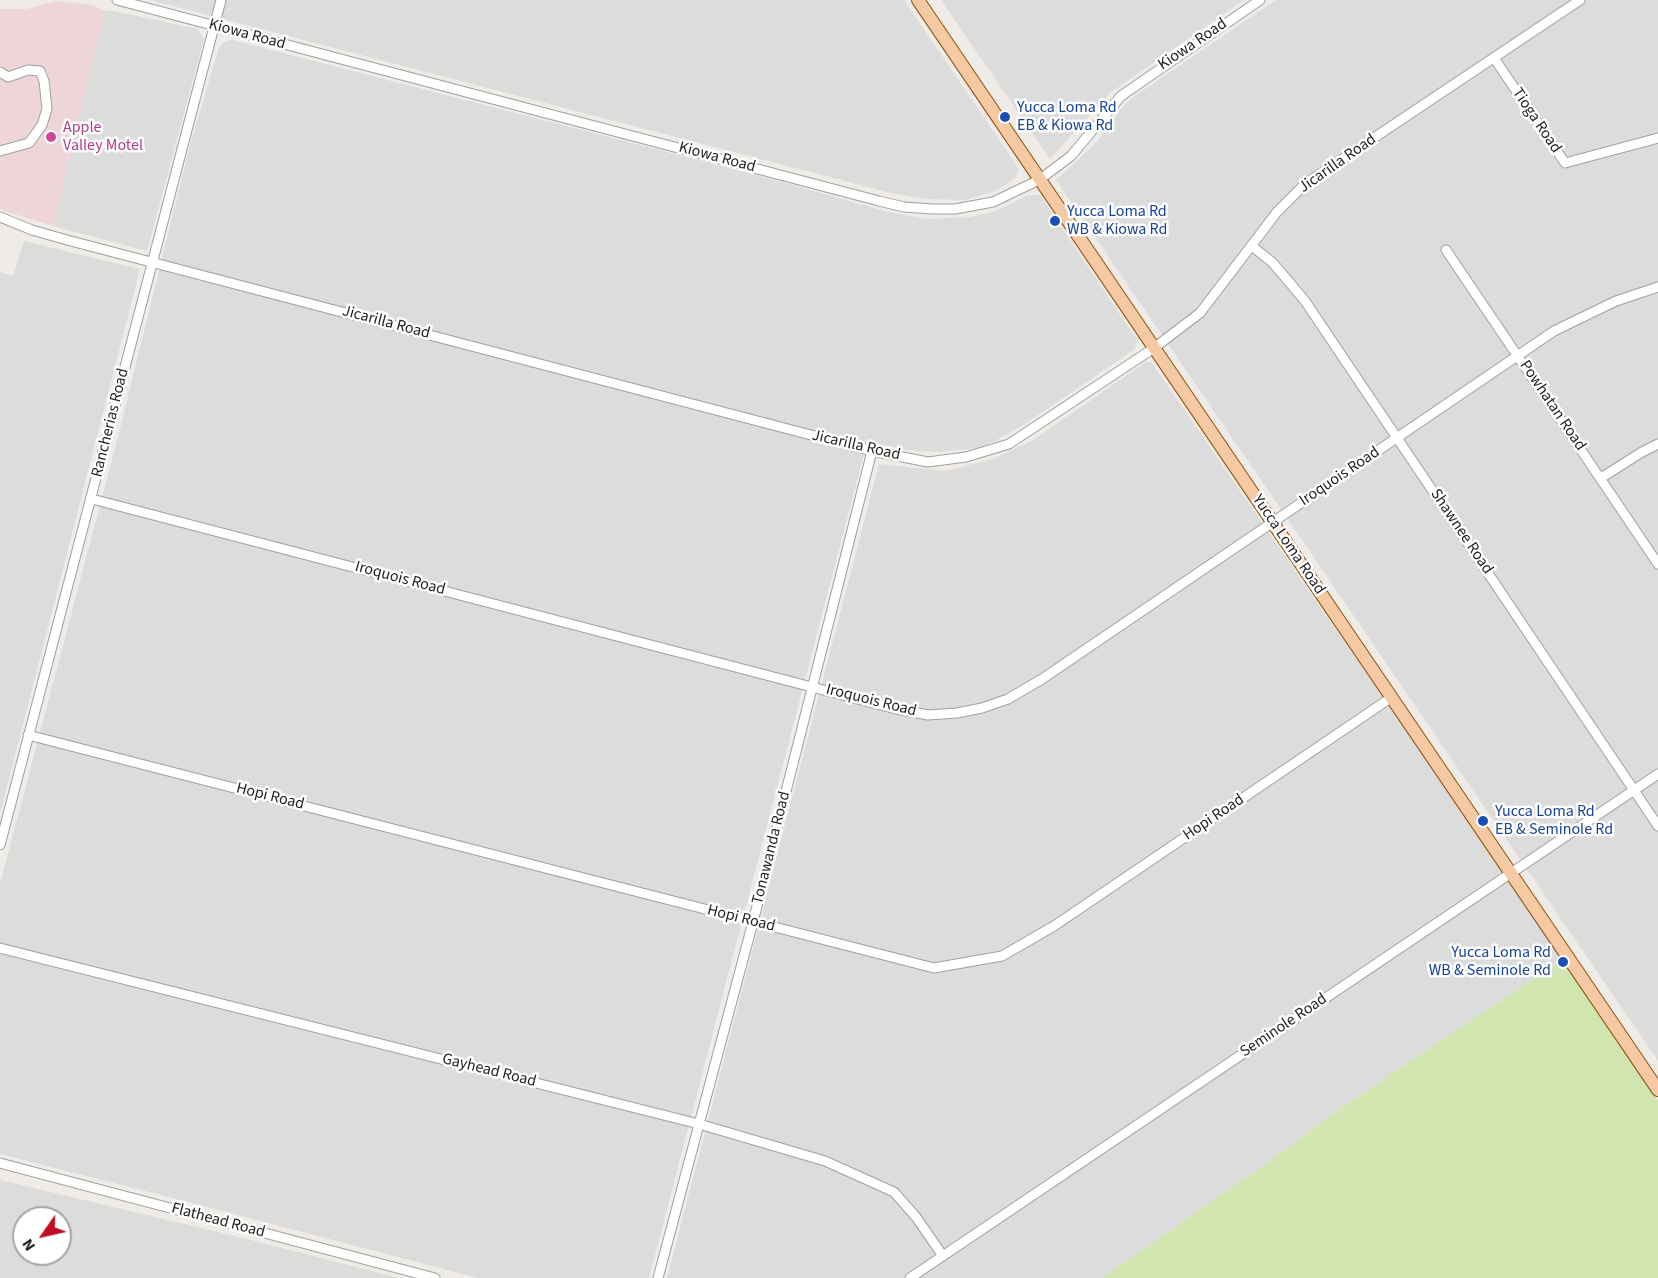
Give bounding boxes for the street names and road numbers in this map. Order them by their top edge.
street label: Kiowa Road [1155,15,1231,75]
street label: Kiowa Road [206,16,288,54]
street label: Tioga Road [1507,85,1565,157]
street label: Jicarilla Road [1296,130,1380,198]
street label: Kiowa Road [676,139,758,177]
street label: Jicarilla Road [340,302,432,344]
street label: Powhatan Road [1515,357,1589,455]
street label: Rancherias Road [88,367,134,479]
street label: Jicarilla Road [810,427,902,465]
street label: Iroquois Road [1296,443,1384,511]
street label: Shawnee Road [1425,486,1497,578]
street label: Yucca Loma Road [1248,491,1328,599]
street label: Iroquois Road [353,558,447,600]
street label: Iroquois Road [824,680,918,722]
street label: Hopi Road [234,779,306,815]
street label: Tonawanda Road [749,790,795,906]
street label: Hopi Road [1180,791,1248,845]
street label: Hopi Road [705,901,777,937]
street label: Seminole Road [1237,990,1331,1062]
street label: Gayhead Road [440,1050,538,1092]
street label: Flathead Road [169,1199,267,1243]

